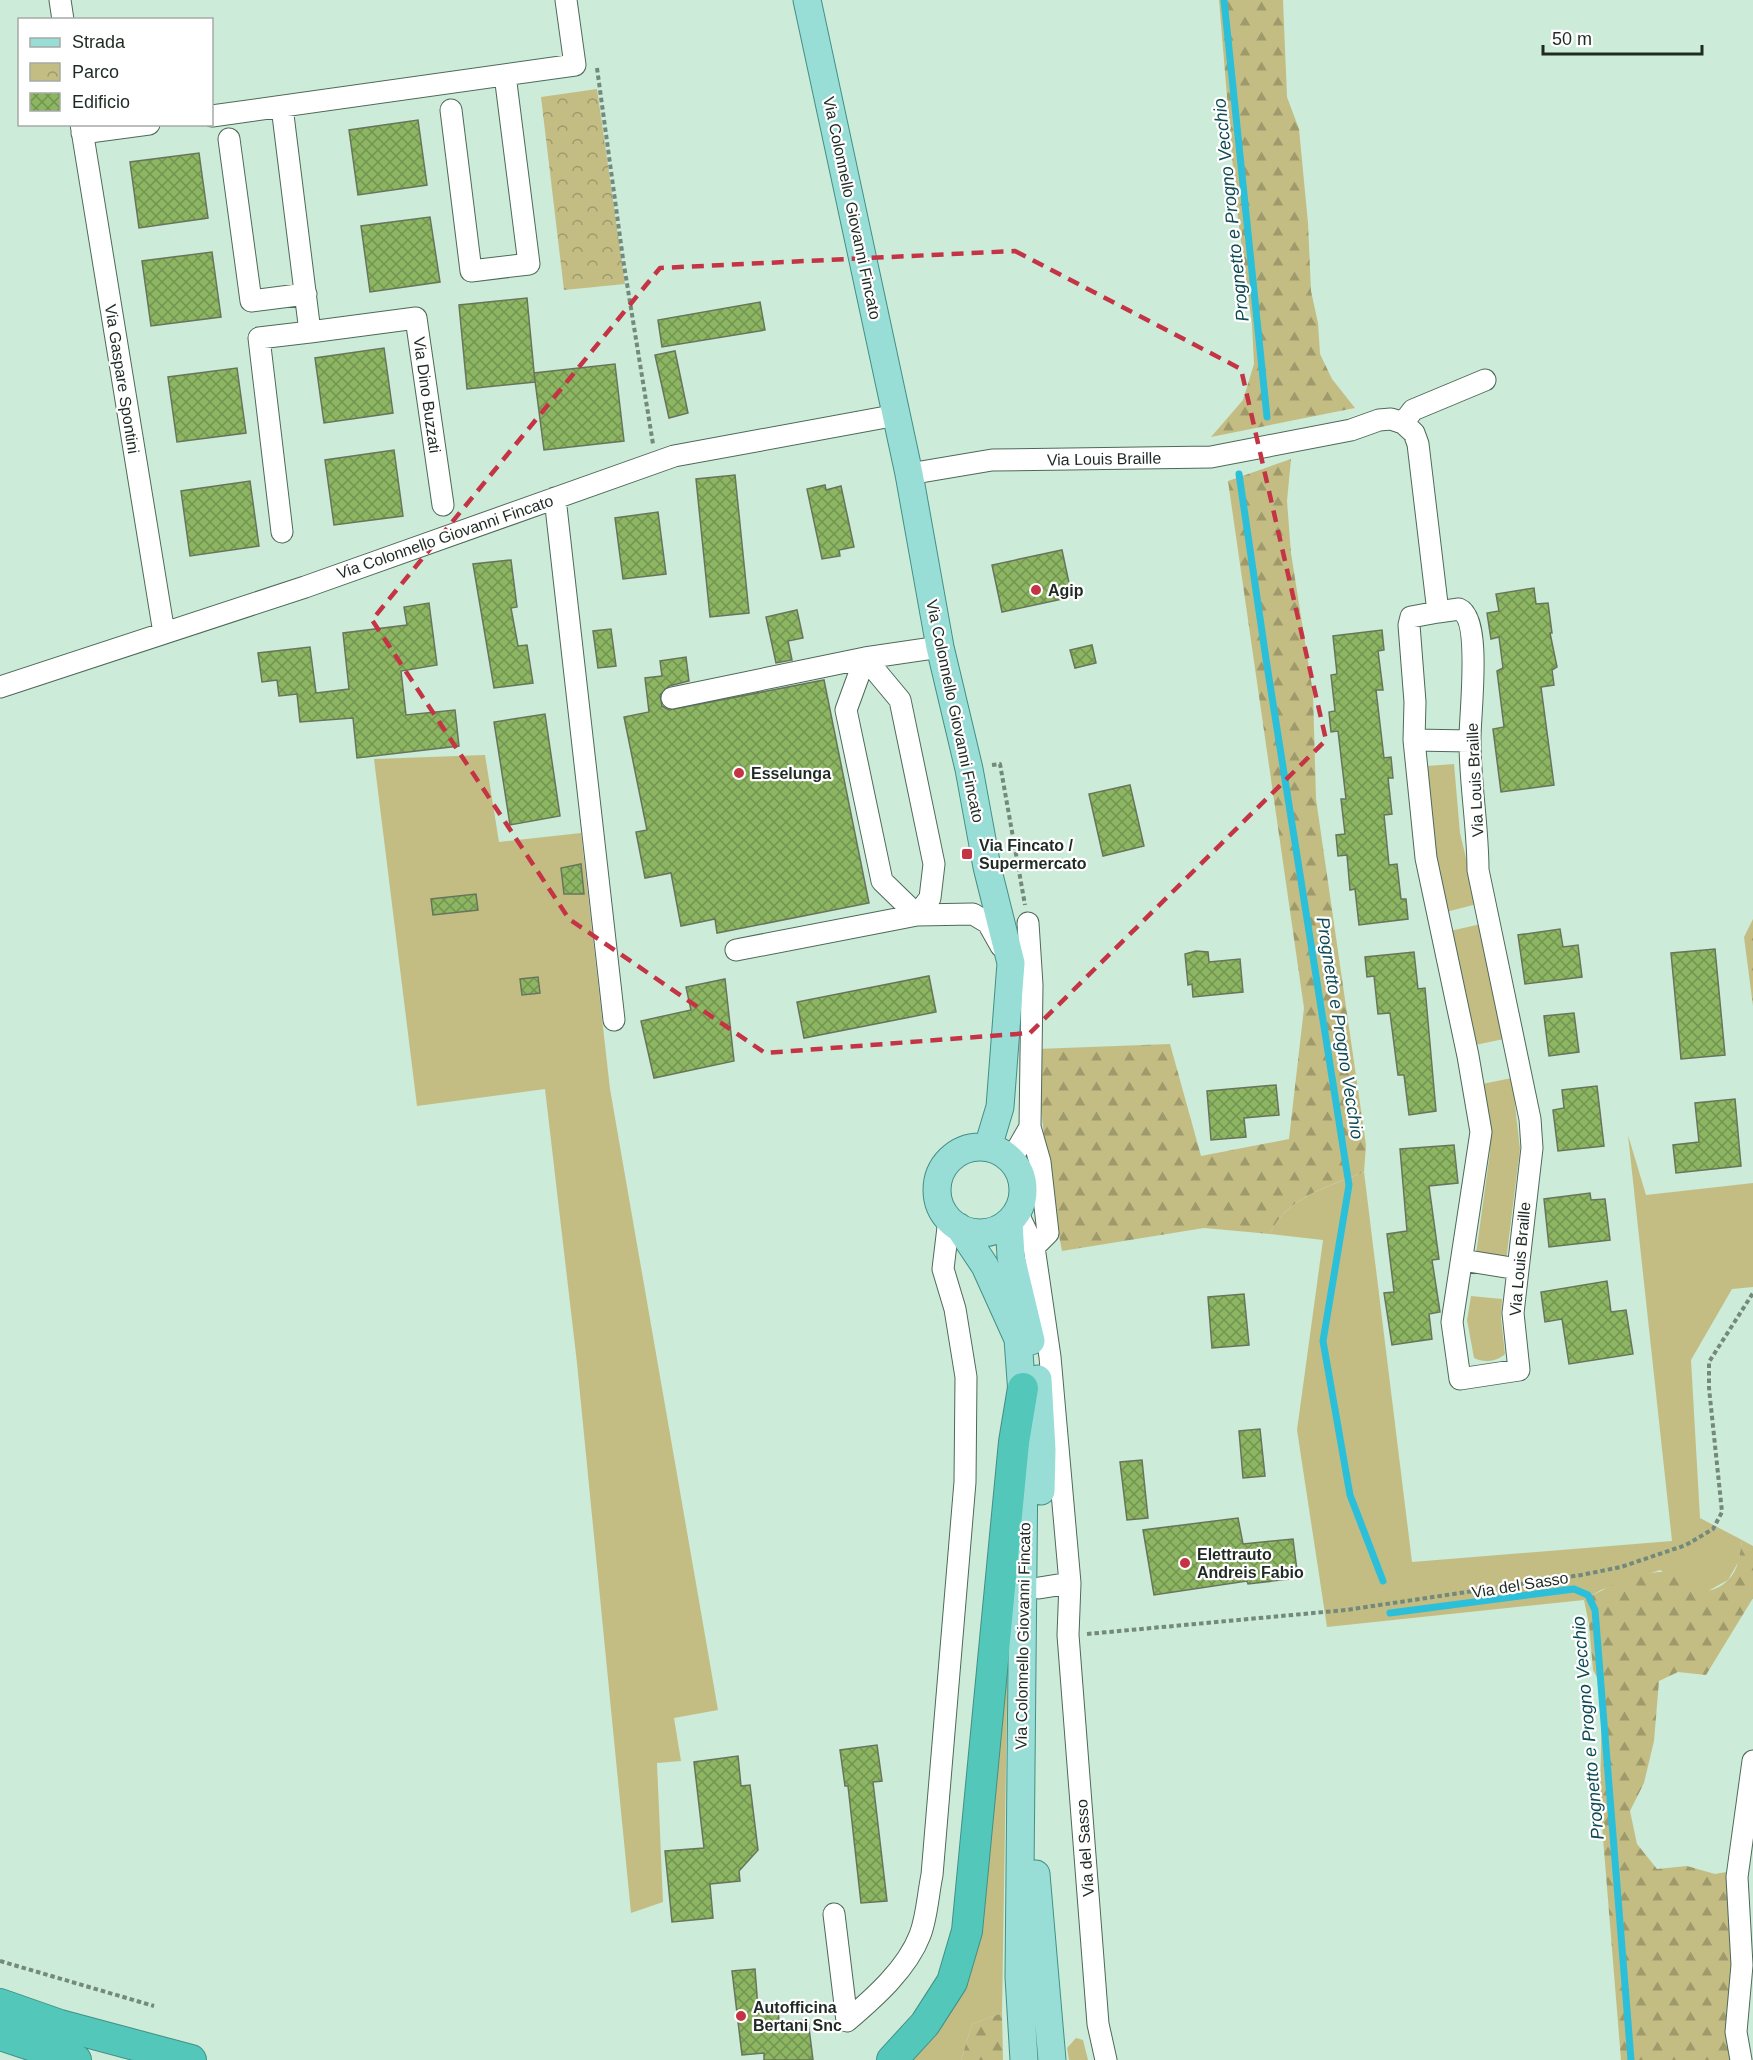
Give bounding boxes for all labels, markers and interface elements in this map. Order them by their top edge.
legend [18,18,213,126]
scale bar [1543,18,1702,56]
text: 50 m [1552,29,1592,49]
text: Strada [72,32,126,52]
text: Parco [72,62,119,82]
text: Edificio [72,92,130,112]
street label: Via Colonnello Giovanni Fincato [820,95,884,321]
water label: Prognetto e Progno Vecchio [1209,97,1253,323]
street label: Via Gaspare Spontini [102,303,142,455]
street label: Via Dino Buzzati [410,336,444,454]
street label: Via Louis Braille [1047,450,1161,468]
street label: Via Colonnello Giovanni Fincato [335,492,555,582]
place label: Agip [1048,582,1084,599]
marker: Agip [1029,583,1043,597]
street label: Via Colonnello Giovanni Fincato [923,598,987,824]
street label: Via Louis Braille [1464,722,1486,838]
place label: Esselunga [751,765,831,782]
marker: Esselunga [732,766,746,780]
place label: Via Fincato / Supermercato [979,837,1087,872]
marker: Via Fincato / Supermercato [960,847,974,861]
water label: Prognetto e Progno Vecchio [1313,916,1367,1140]
street label: Via Louis Braille [1507,1201,1533,1317]
street label: Via Colonnello Giovanni Fincato [1013,1522,1033,1750]
place label: Elettrauto Andreis Fabio [1197,1546,1304,1581]
marker: Elettrauto Andreis Fabio [1178,1556,1192,1570]
street label: Via del Sasso [1470,1569,1570,1601]
water label: Prognetto e Progno Vecchio [1568,1615,1608,1841]
street label: Via del Sasso [1073,1799,1097,1897]
place label: Autofficina Bertani Snc [753,1999,842,2034]
marker: Autofficina Bertani Snc [734,2009,748,2023]

